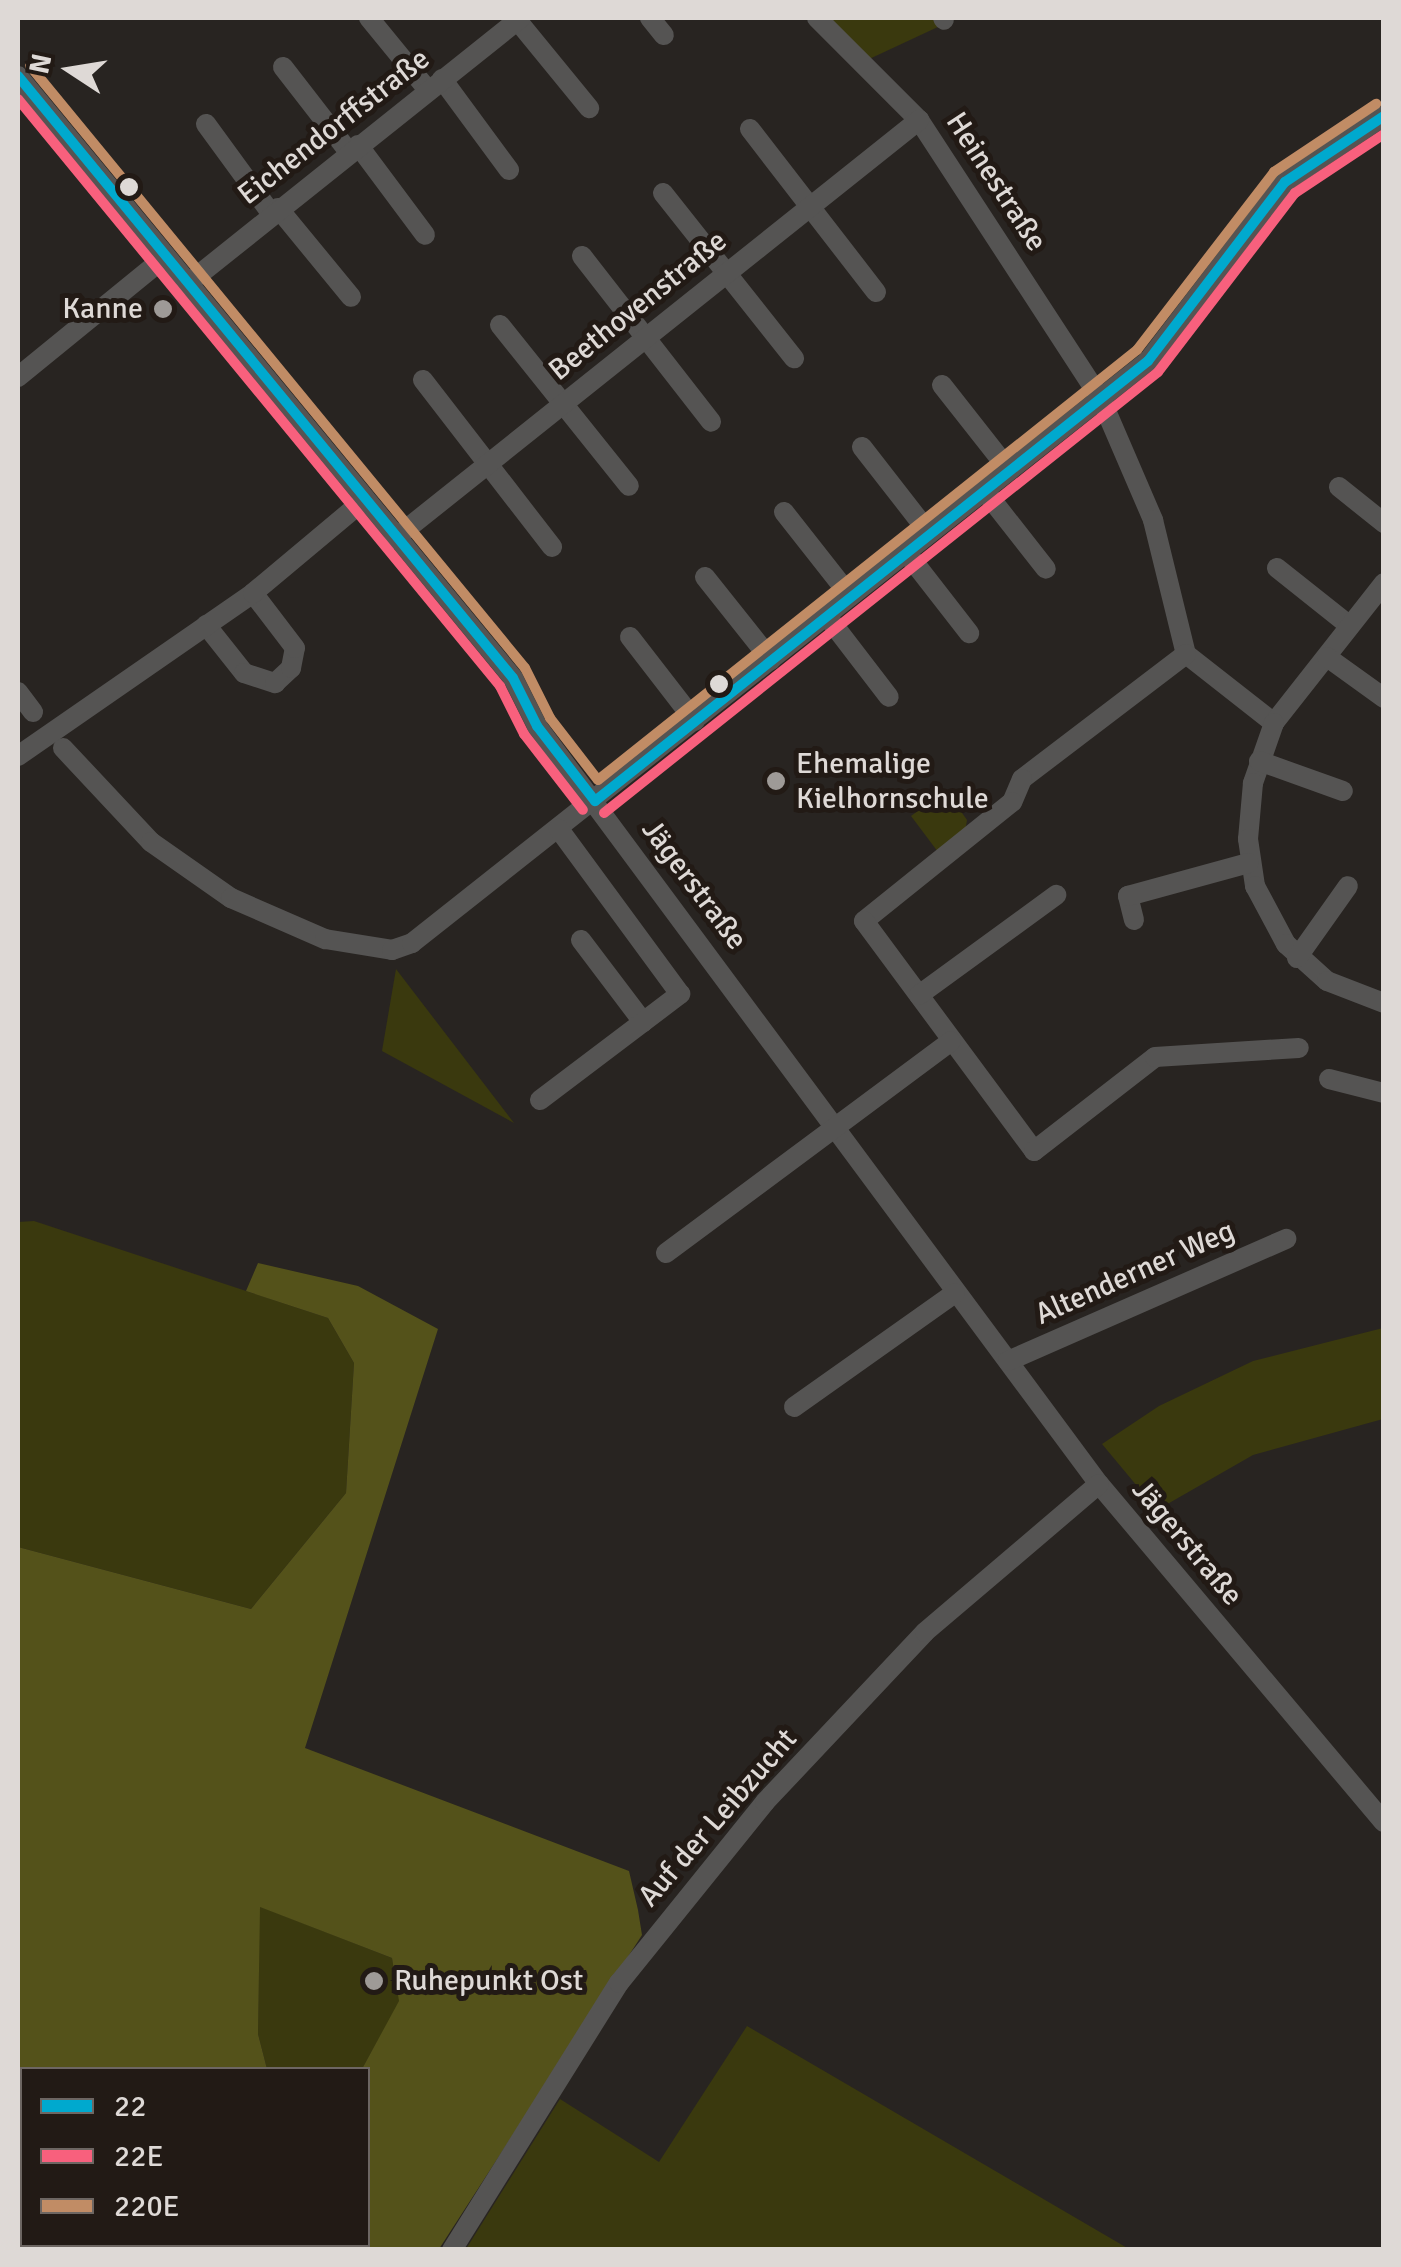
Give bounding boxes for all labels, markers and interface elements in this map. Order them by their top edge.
north arrow [20,20,120,120]
street label: Eichendorffstraße [231,41,437,213]
text: N [22,51,59,77]
street label: Heinestraße [938,106,1054,258]
unlabelled marker [119,177,139,197]
street label: Beethovenstraße [542,223,734,389]
place label: Kanne [62,291,143,327]
marker: Kanne [152,298,174,320]
unlabelled marker [709,674,729,694]
place label: Ehemalige Kielhornschule [796,746,989,816]
marker: Ehemalige Kielhornschule [765,770,787,792]
street label: Jägerstraße [634,813,754,957]
street label: Altenderner Weg [1030,1213,1240,1333]
street label: Jägerstraße [1124,1473,1250,1613]
street label: Auf der Leibzucht [631,1722,805,1914]
place label: Ruhepunkt Ost [394,1963,583,1999]
marker: Ruhepunkt Ost [363,1970,385,1992]
legend [20,2067,370,2247]
text: 22 [114,2088,146,2125]
text: 22E [114,2138,163,2175]
text: 220E [114,2188,180,2225]

